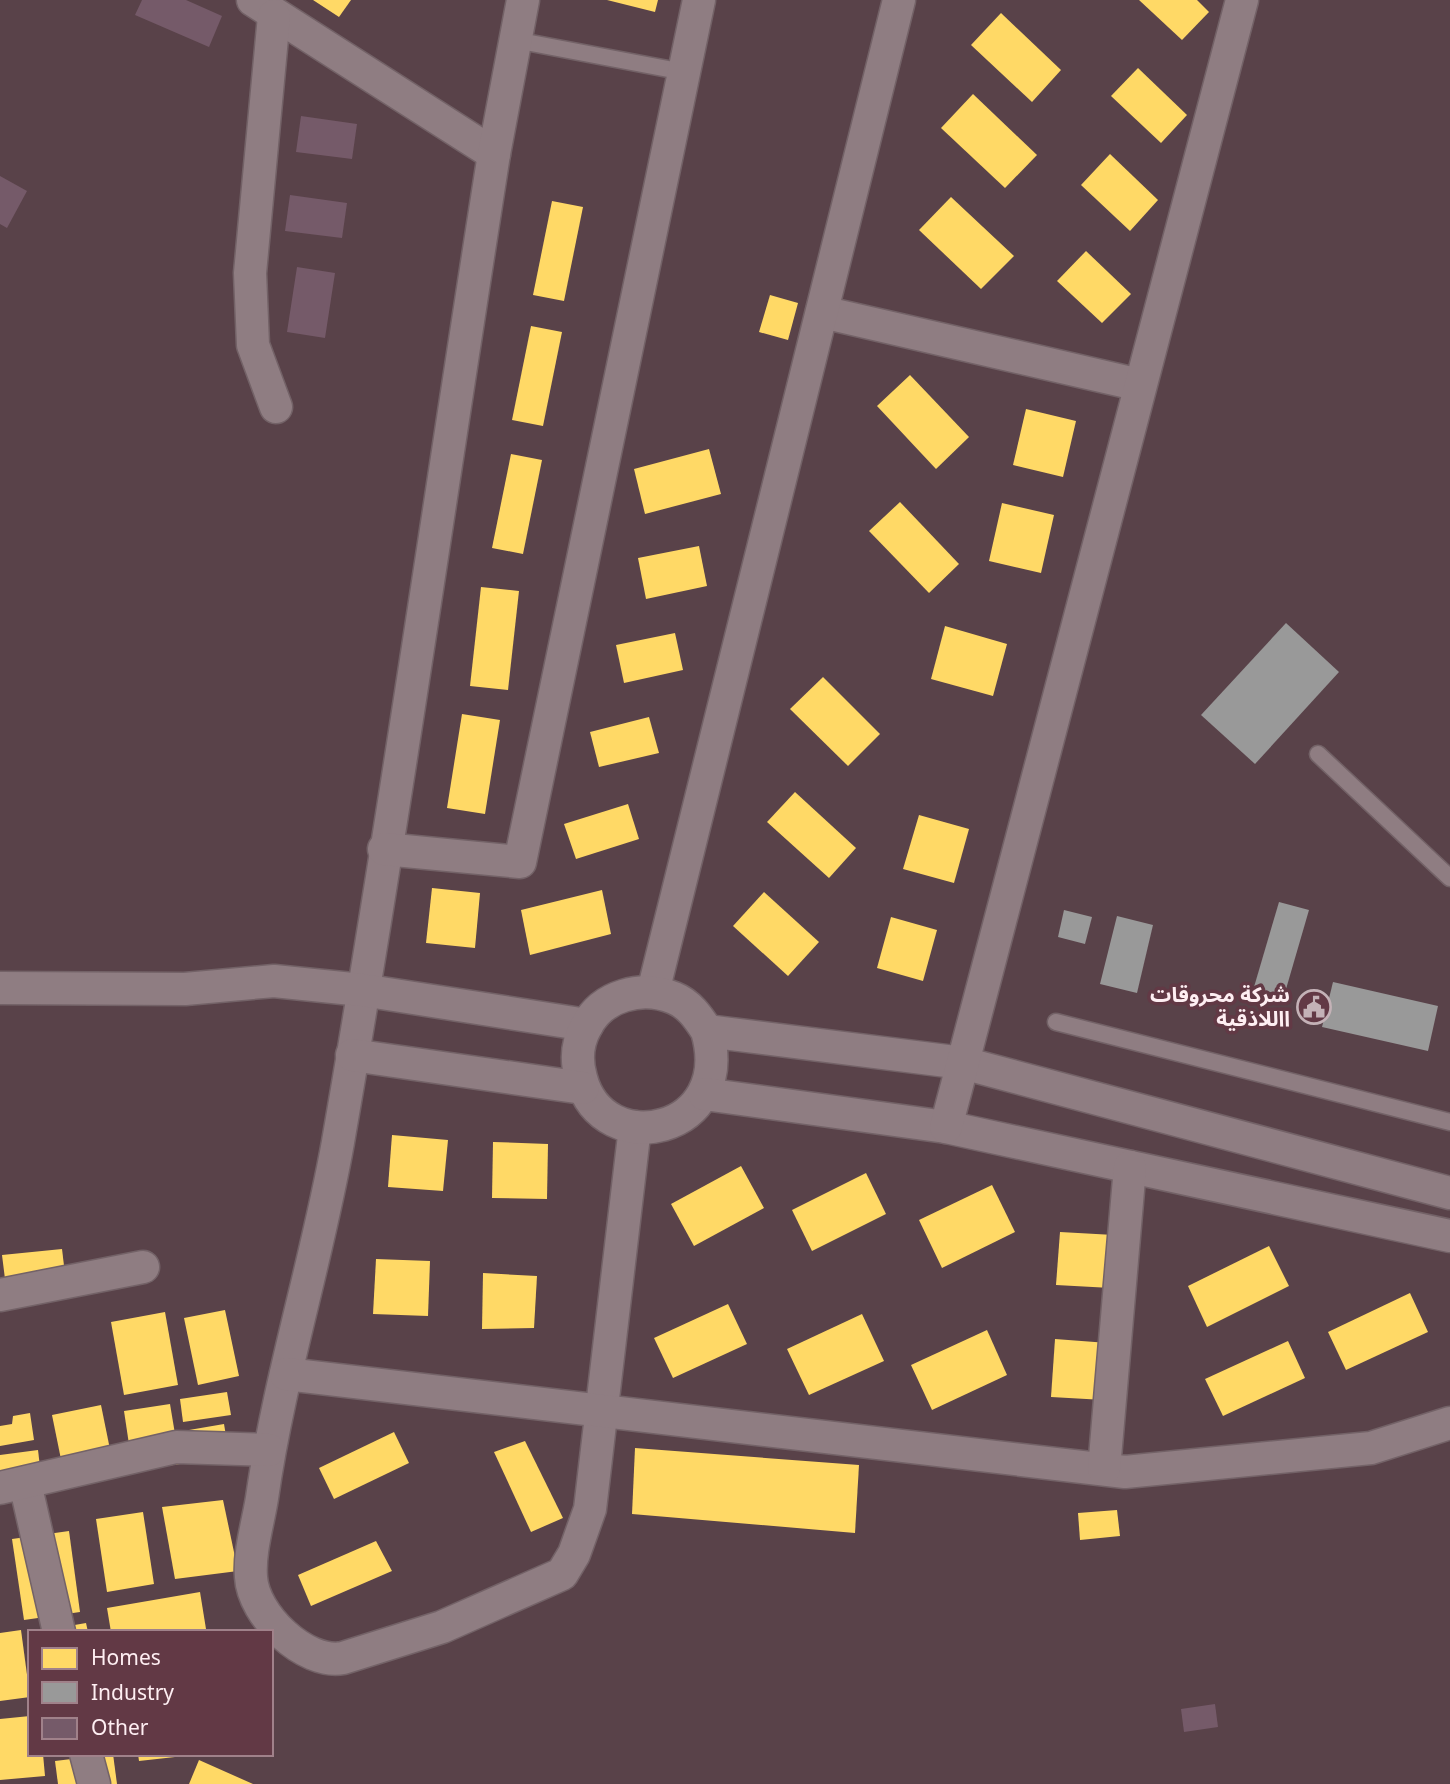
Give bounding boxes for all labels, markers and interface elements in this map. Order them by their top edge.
place label: شركة محروقات االلاذقية [1150,980,1290,1032]
public building icon: شركة محروقات االلاذقية [1295,988,1333,1026]
legend [28,1630,273,1756]
text: Homes [91,1643,161,1671]
text: Industry [91,1678,174,1706]
text: Other [91,1713,149,1741]

